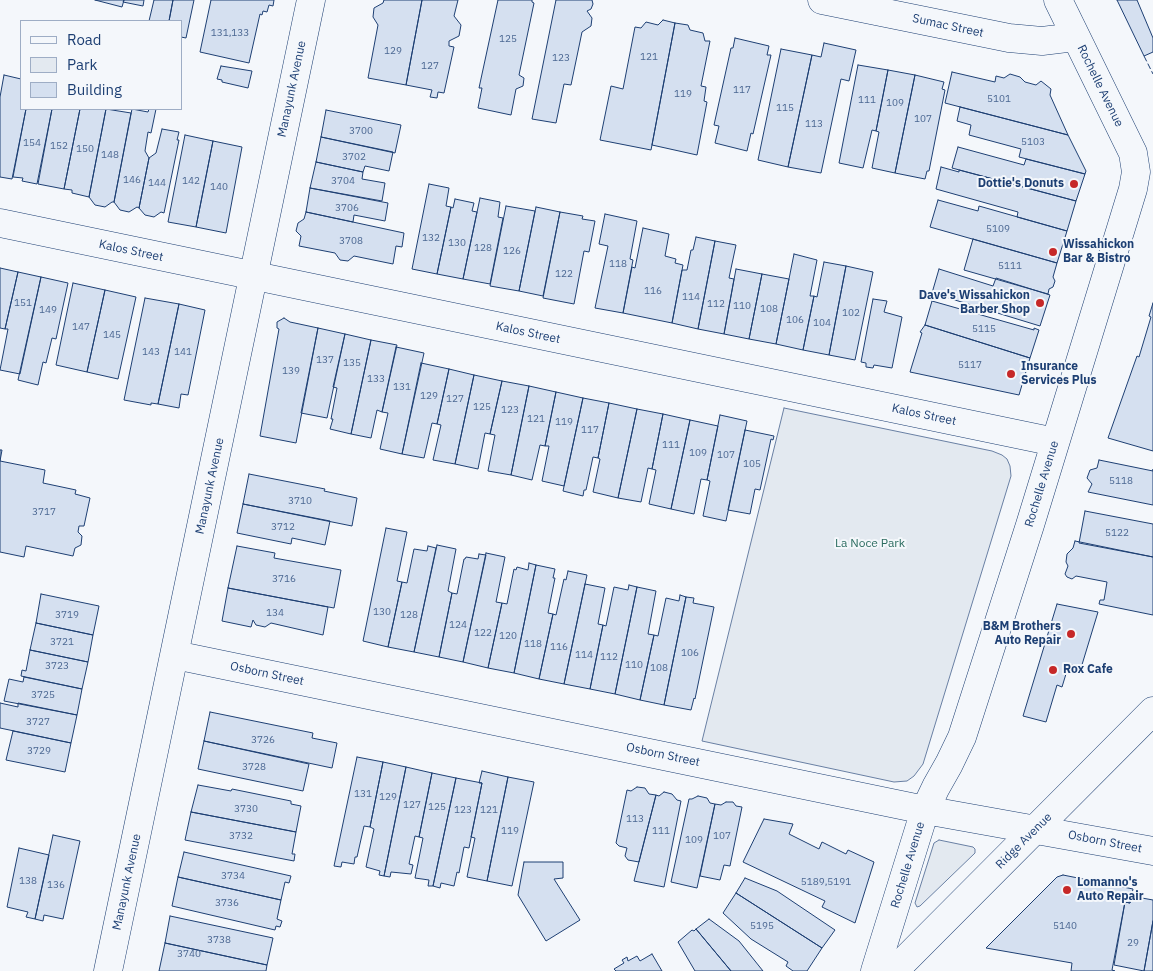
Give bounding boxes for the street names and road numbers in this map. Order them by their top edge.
street label: Sumac Street [911,11,985,41]
street label: Manayunk Avenue [275,39,309,139]
street label: Rochelle Avenue [1074,43,1126,129]
street label: Kalos Street [98,237,164,265]
street label: Kalos Street [495,319,561,347]
street label: Kalos Street [891,401,957,429]
street label: Manayunk Avenue [193,436,227,536]
street label: Rochelle Avenue [1022,439,1062,529]
street label: Osborn Street [229,659,305,689]
street label: Osborn Street [625,740,701,770]
street label: Ridge Avenue [993,810,1055,872]
street label: Rochelle Avenue [888,820,928,910]
street label: Osborn Street [1067,828,1143,856]
street label: Manayunk Avenue [110,832,144,932]

